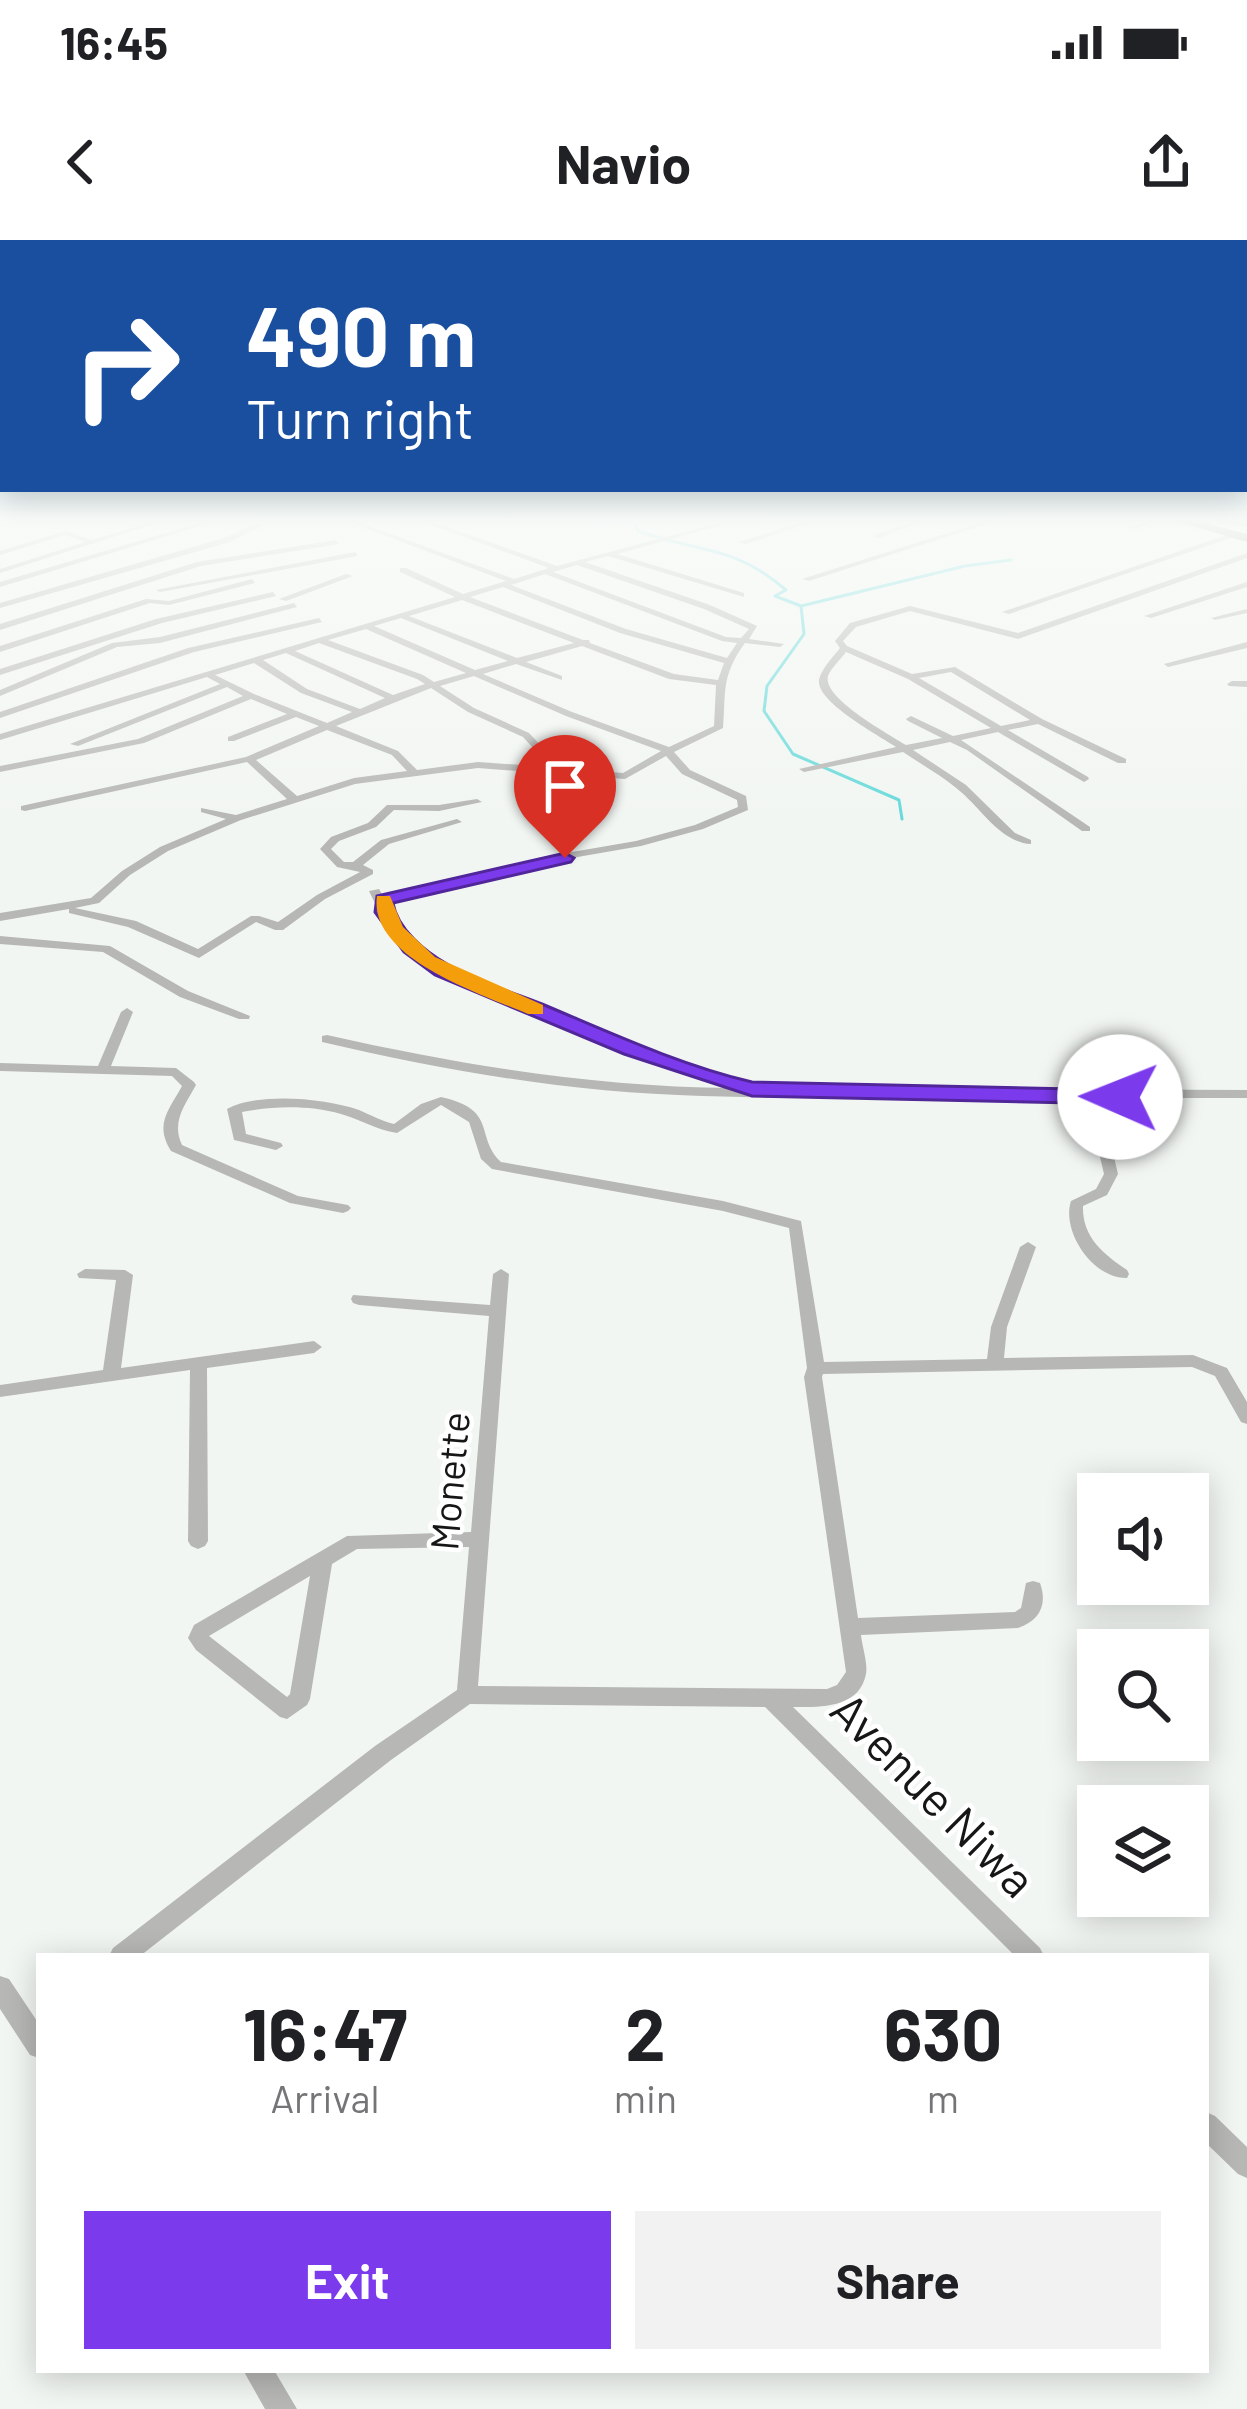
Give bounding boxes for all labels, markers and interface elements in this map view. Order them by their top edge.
text: 16:45 [60,15,168,69]
icon: back [48,129,114,195]
icon: share [1133,129,1199,195]
text: Navio [556,130,691,195]
text: 490 m [246,283,476,384]
icon: right [48,288,204,444]
text: Turn right [246,385,474,450]
pin [514,735,616,858]
icon: arrive [532,753,598,819]
position arrow [1057,1034,1183,1160]
street label: Monette [419,1410,478,1552]
map controls [1077,1473,1209,1917]
button: sound [1077,1473,1209,1605]
button: search [1077,1629,1209,1761]
street label: Avenue Niwa [820,1679,1049,1908]
button: layers [1077,1785,1209,1917]
text: 16:47 [243,1989,407,2075]
text: 2 [625,1989,666,2075]
text: 630 [884,1989,1002,2075]
text: Arrival [270,2074,379,2121]
text: min [614,2074,677,2121]
text: m [927,2074,959,2121]
button: Exit [84,2211,611,2349]
button: Share [635,2211,1161,2349]

